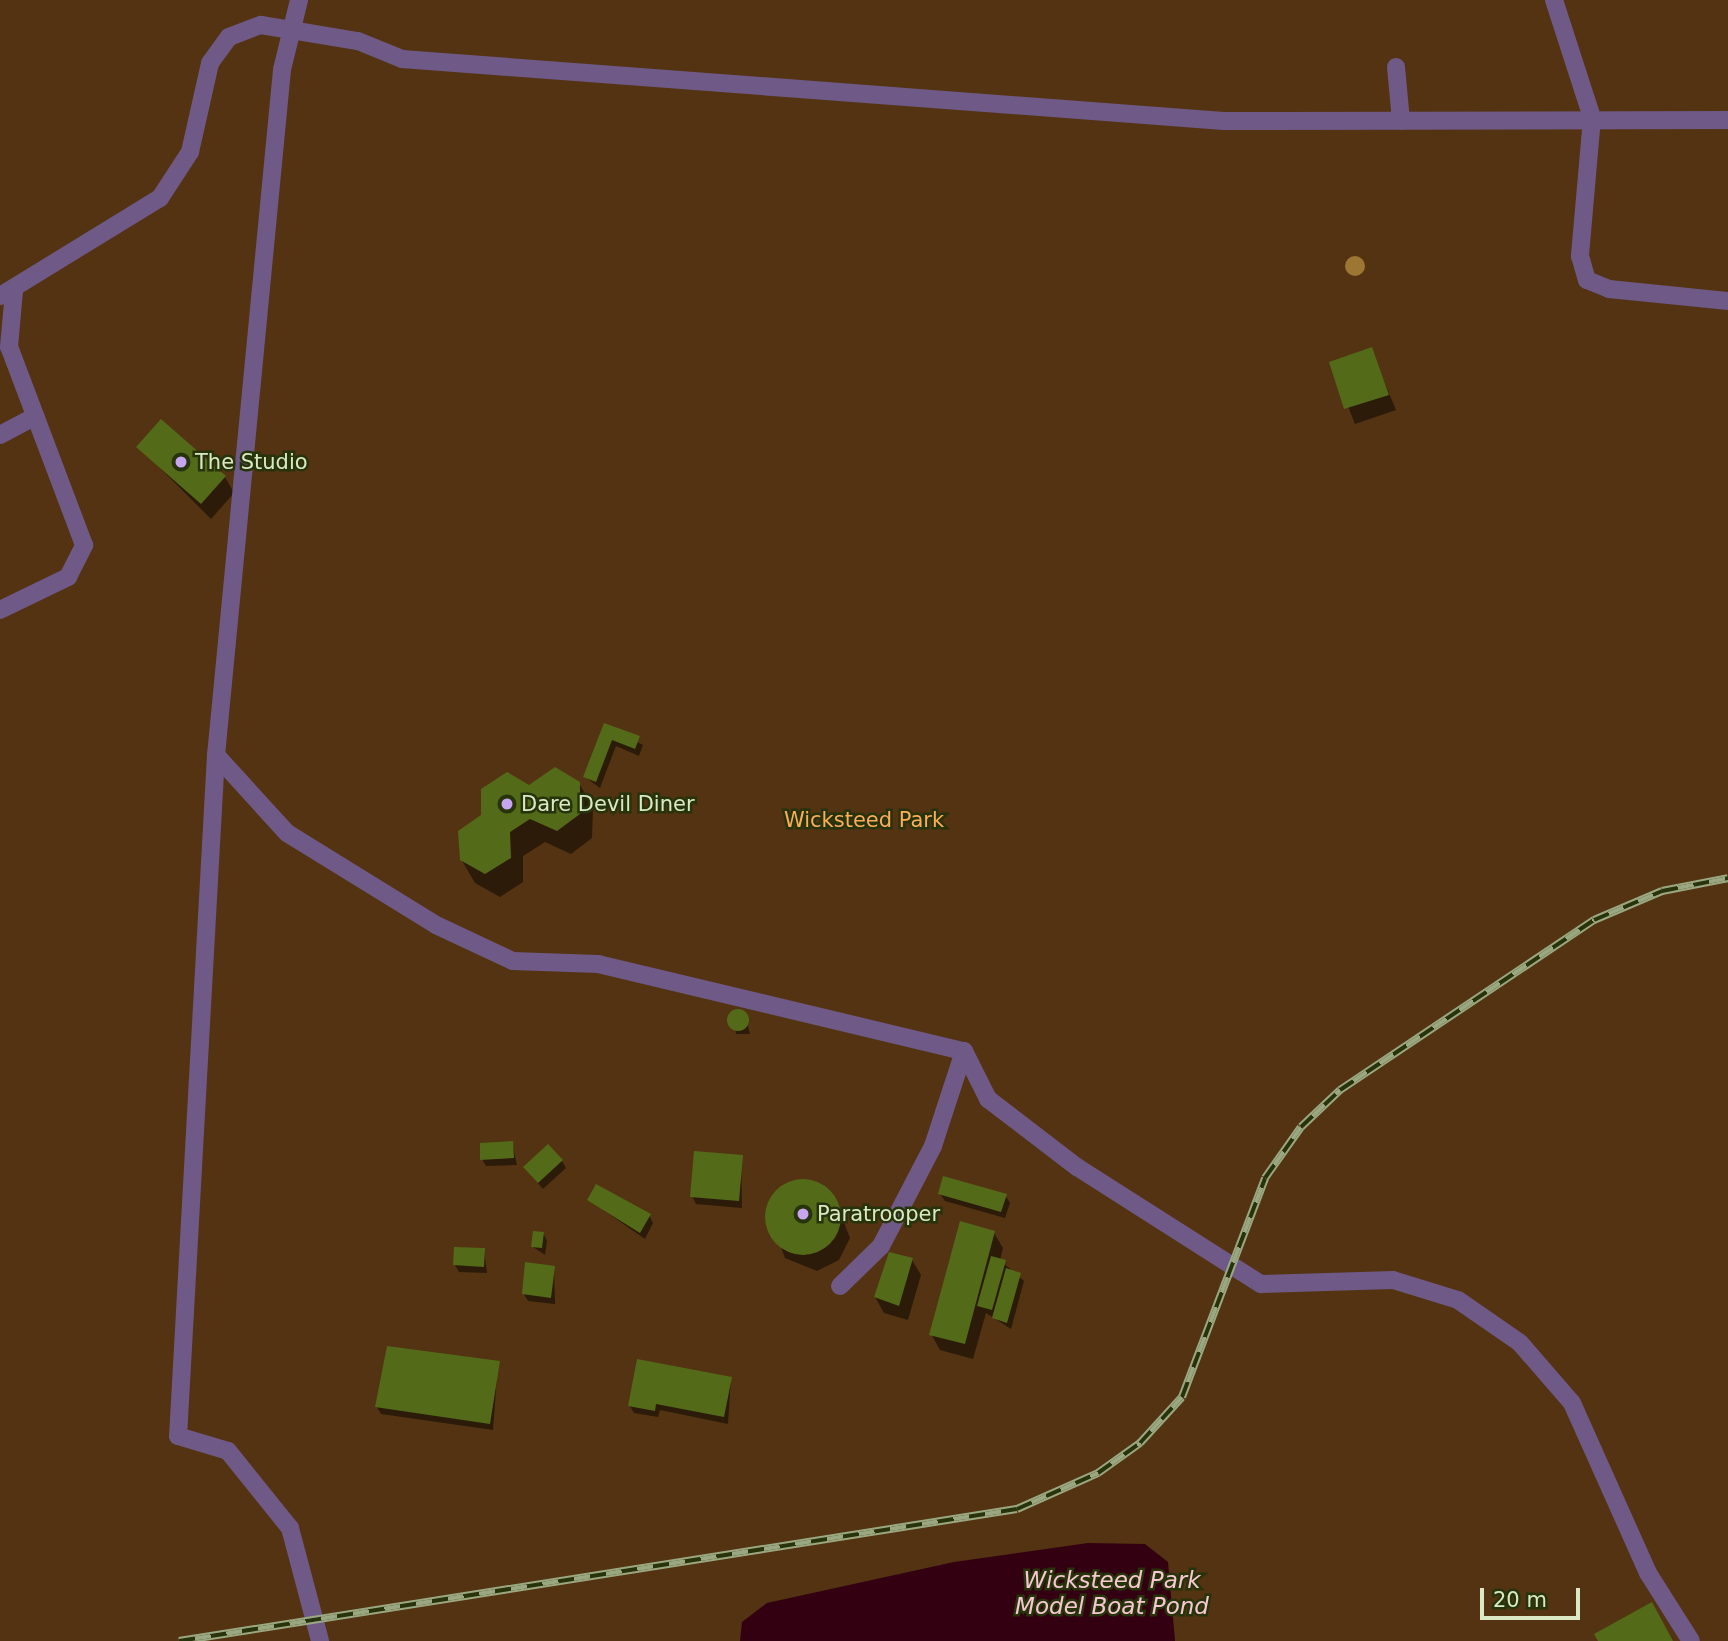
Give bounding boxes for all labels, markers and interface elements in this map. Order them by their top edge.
place label: The Studio [195,449,308,475]
marker: The Studio [173,454,189,470]
place label: Dare Devil Diner [521,791,695,817]
marker: Dare Devil Diner [499,796,515,812]
park label: Wicksteed Park [784,807,944,833]
place label: Paratrooper [817,1201,940,1227]
marker: Paratrooper [795,1206,811,1222]
water label: Wicksteed Park Model Boat Pond [1015,1566,1209,1620]
scale bar [1483,1574,1583,1618]
text: 20 m [1493,1588,1547,1612]

